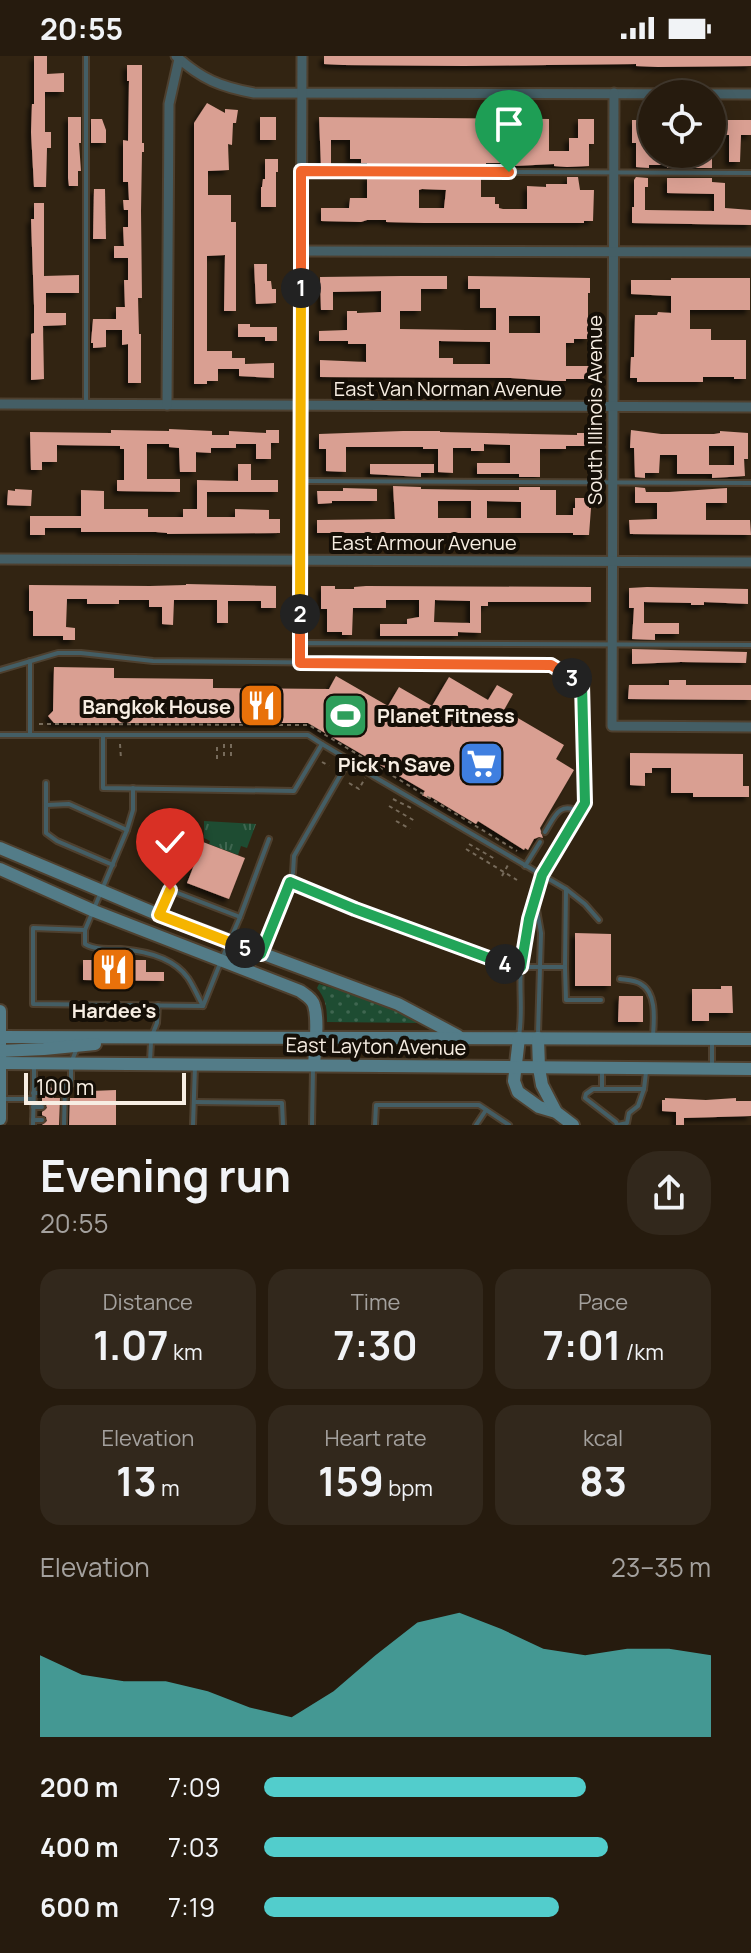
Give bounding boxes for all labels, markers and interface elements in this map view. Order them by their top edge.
text: 20:55 [40,8,123,49]
map controls [638,80,726,168]
button: locate [638,80,726,168]
pin [475,90,543,172]
icon: arrive [487,102,531,146]
pin: 1 [281,268,321,308]
text: 1 [296,273,306,303]
street label: South Illinois Avenue [581,315,608,505]
street label: East Van Norman Avenue [334,375,562,402]
street label: East Armour Avenue [331,529,517,556]
pin: 2 [280,594,320,634]
text: 2 [293,599,307,629]
pin: 3 [552,658,592,698]
text: 3 [566,663,578,693]
restaurant icon: Bangkok House [238,682,286,730]
sports icon: Planet Fitness [322,691,370,739]
place label: Bangkok House [82,693,231,720]
place label: Planet Fitness [377,702,515,729]
supermarket icon: Pick 'n Save [458,740,506,788]
place label: Pick 'n Save [338,751,451,778]
pin [136,808,204,890]
icon: check [148,820,192,864]
pin: 5 [225,928,265,968]
text: 5 [239,933,251,963]
pin: 4 [485,944,525,984]
restaurant icon: Hardee's [90,946,138,994]
text: 4 [498,949,512,979]
place label: Hardee's [72,997,156,1024]
street label: East Layton Avenue [285,1031,467,1061]
scale bar [24,1069,186,1105]
text: 100 m [36,1072,94,1102]
text: Evening run [40,1145,291,1205]
button: share [627,1151,711,1235]
text: 20:55 [40,1205,108,1241]
text: Distance [103,1287,193,1317]
text: Time [351,1287,400,1317]
text: Pace [578,1287,628,1317]
text: 1.07 [93,1317,169,1372]
text: 7:30 [333,1317,418,1372]
text: 7:01 [542,1317,621,1372]
text: km [169,1337,203,1367]
text: /km [621,1337,664,1367]
text: Elevation [101,1423,194,1453]
text: Heart rate [324,1423,427,1453]
text: kcal [583,1423,623,1453]
text: 13 [116,1453,157,1508]
text: 159 [318,1453,384,1508]
text: 83 [579,1453,627,1508]
text: m [157,1473,180,1503]
text: bpm [384,1473,433,1503]
text: Elevation [40,1549,150,1585]
text: 23–35 m [611,1549,711,1585]
text: 200 m [40,1769,118,1805]
text: 7:09 [168,1769,221,1805]
text: 400 m [40,1829,119,1865]
text: 7:03 [168,1829,219,1865]
text: 600 m [40,1889,119,1925]
text: 7:19 [168,1889,215,1925]

